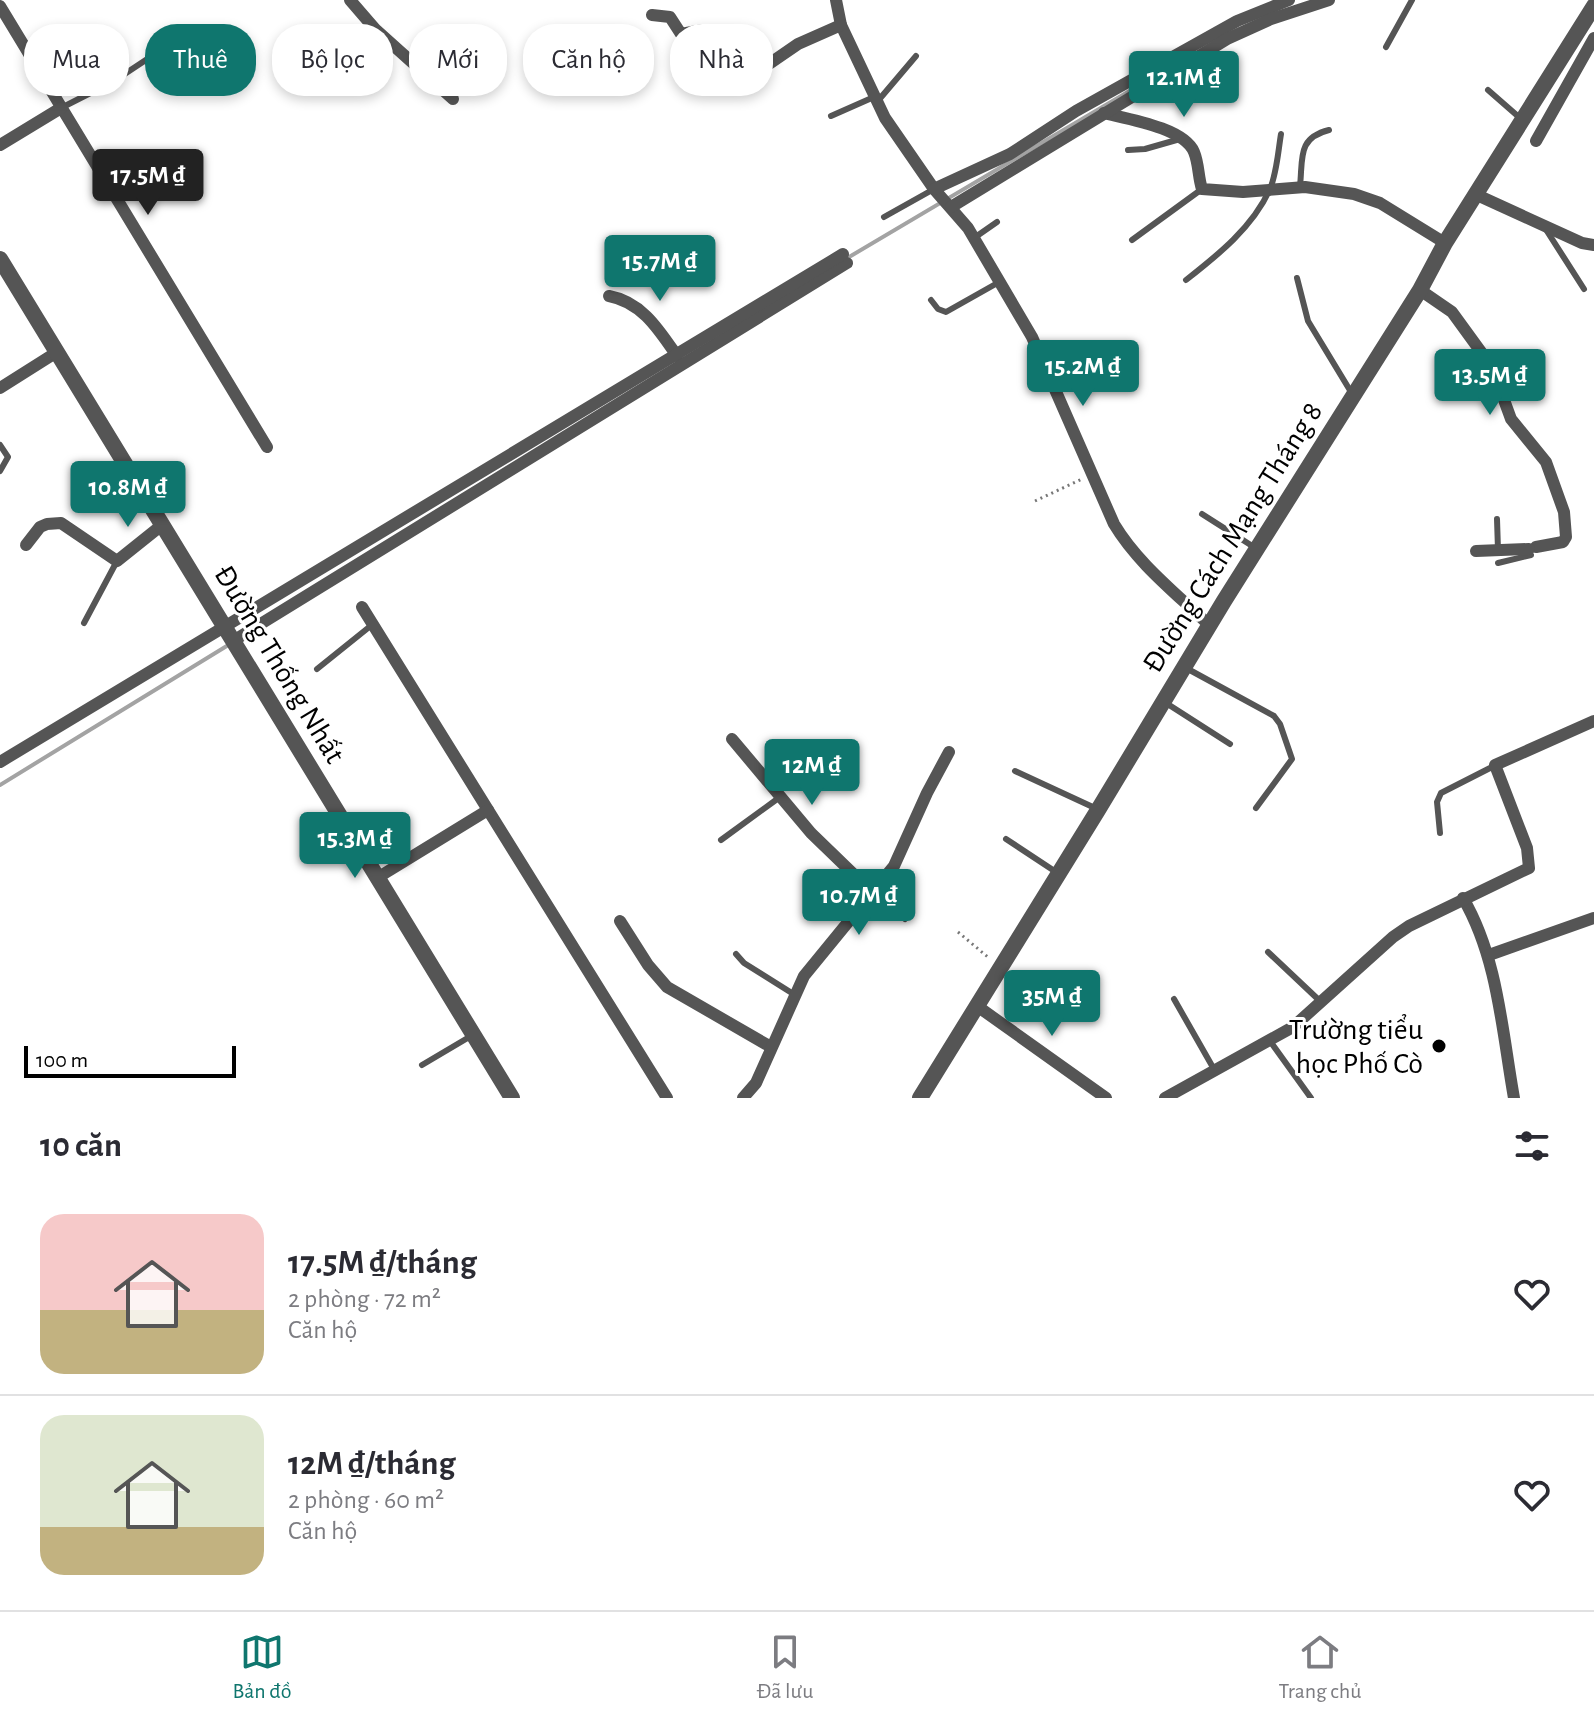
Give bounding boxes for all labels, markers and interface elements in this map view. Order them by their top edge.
chip: Mua [24,24,129,96]
chip: Thuê [145,24,256,96]
chip: Bộ lọc [272,24,393,96]
chip: Mới [409,24,507,96]
chip: Căn hộ [523,24,654,96]
chip: Nhà [670,24,773,96]
pin: 12.1M ₫ [1110,51,1258,119]
text: 12.1M ₫ [1147,64,1221,90]
pin: 17.5M ₫ [74,149,222,217]
text: 17.5M ₫ [110,162,186,188]
pin: 15.7M ₫ [586,235,734,303]
text: 15.7M ₫ [622,248,698,274]
pin: 15.2M ₫ [1009,340,1157,408]
pin: 13.5M ₫ [1416,349,1564,417]
text: 15.2M ₫ [1045,353,1121,379]
text: 13.5M ₫ [1452,362,1528,388]
street label: Đường Cách Mạng Tháng 8 [1137,397,1328,678]
pin: 10.8M ₫ [54,461,202,529]
text: 10.8M ₫ [88,474,168,500]
street label: Đường Thống Nhất [208,560,350,769]
pin: 12M ₫ [756,739,868,807]
text: 12M ₫ [783,752,841,778]
pin: 15.3M ₫ [281,812,429,880]
text: 15.3M ₫ [317,825,393,851]
pin: 10.7M ₫ [785,869,933,937]
text: 10.7M ₫ [820,882,898,908]
pin: 35M ₫ [996,970,1108,1038]
text: 35M ₫ [1022,983,1082,1009]
place label: Trường tiểu học Phố Cò [1289,1013,1423,1079]
marker: Trường tiểu học Phố Cò [1430,1037,1448,1055]
scale bar [24,1042,236,1078]
text: 100 m [36,1049,88,1071]
icon: filters [1510,1124,1554,1168]
text: 10 căn [40,1129,122,1163]
icon: home [104,1246,200,1342]
text: 17.5M ₫/tháng [288,1246,477,1280]
icon: heart [1510,1272,1554,1316]
text: 2 phòng · 72 m² [288,1286,441,1312]
text: Căn hộ [288,1317,357,1343]
icon: home [104,1447,200,1543]
text: 12M ₫/tháng [288,1447,455,1481]
icon: heart [1510,1473,1554,1517]
text: 2 phòng · 60 m² [288,1487,444,1513]
text: Căn hộ [288,1518,357,1544]
tab: Bản đồ [233,1630,291,1704]
tab: Đã lưu [757,1630,813,1704]
tab: Trang chủ [1278,1630,1361,1704]

